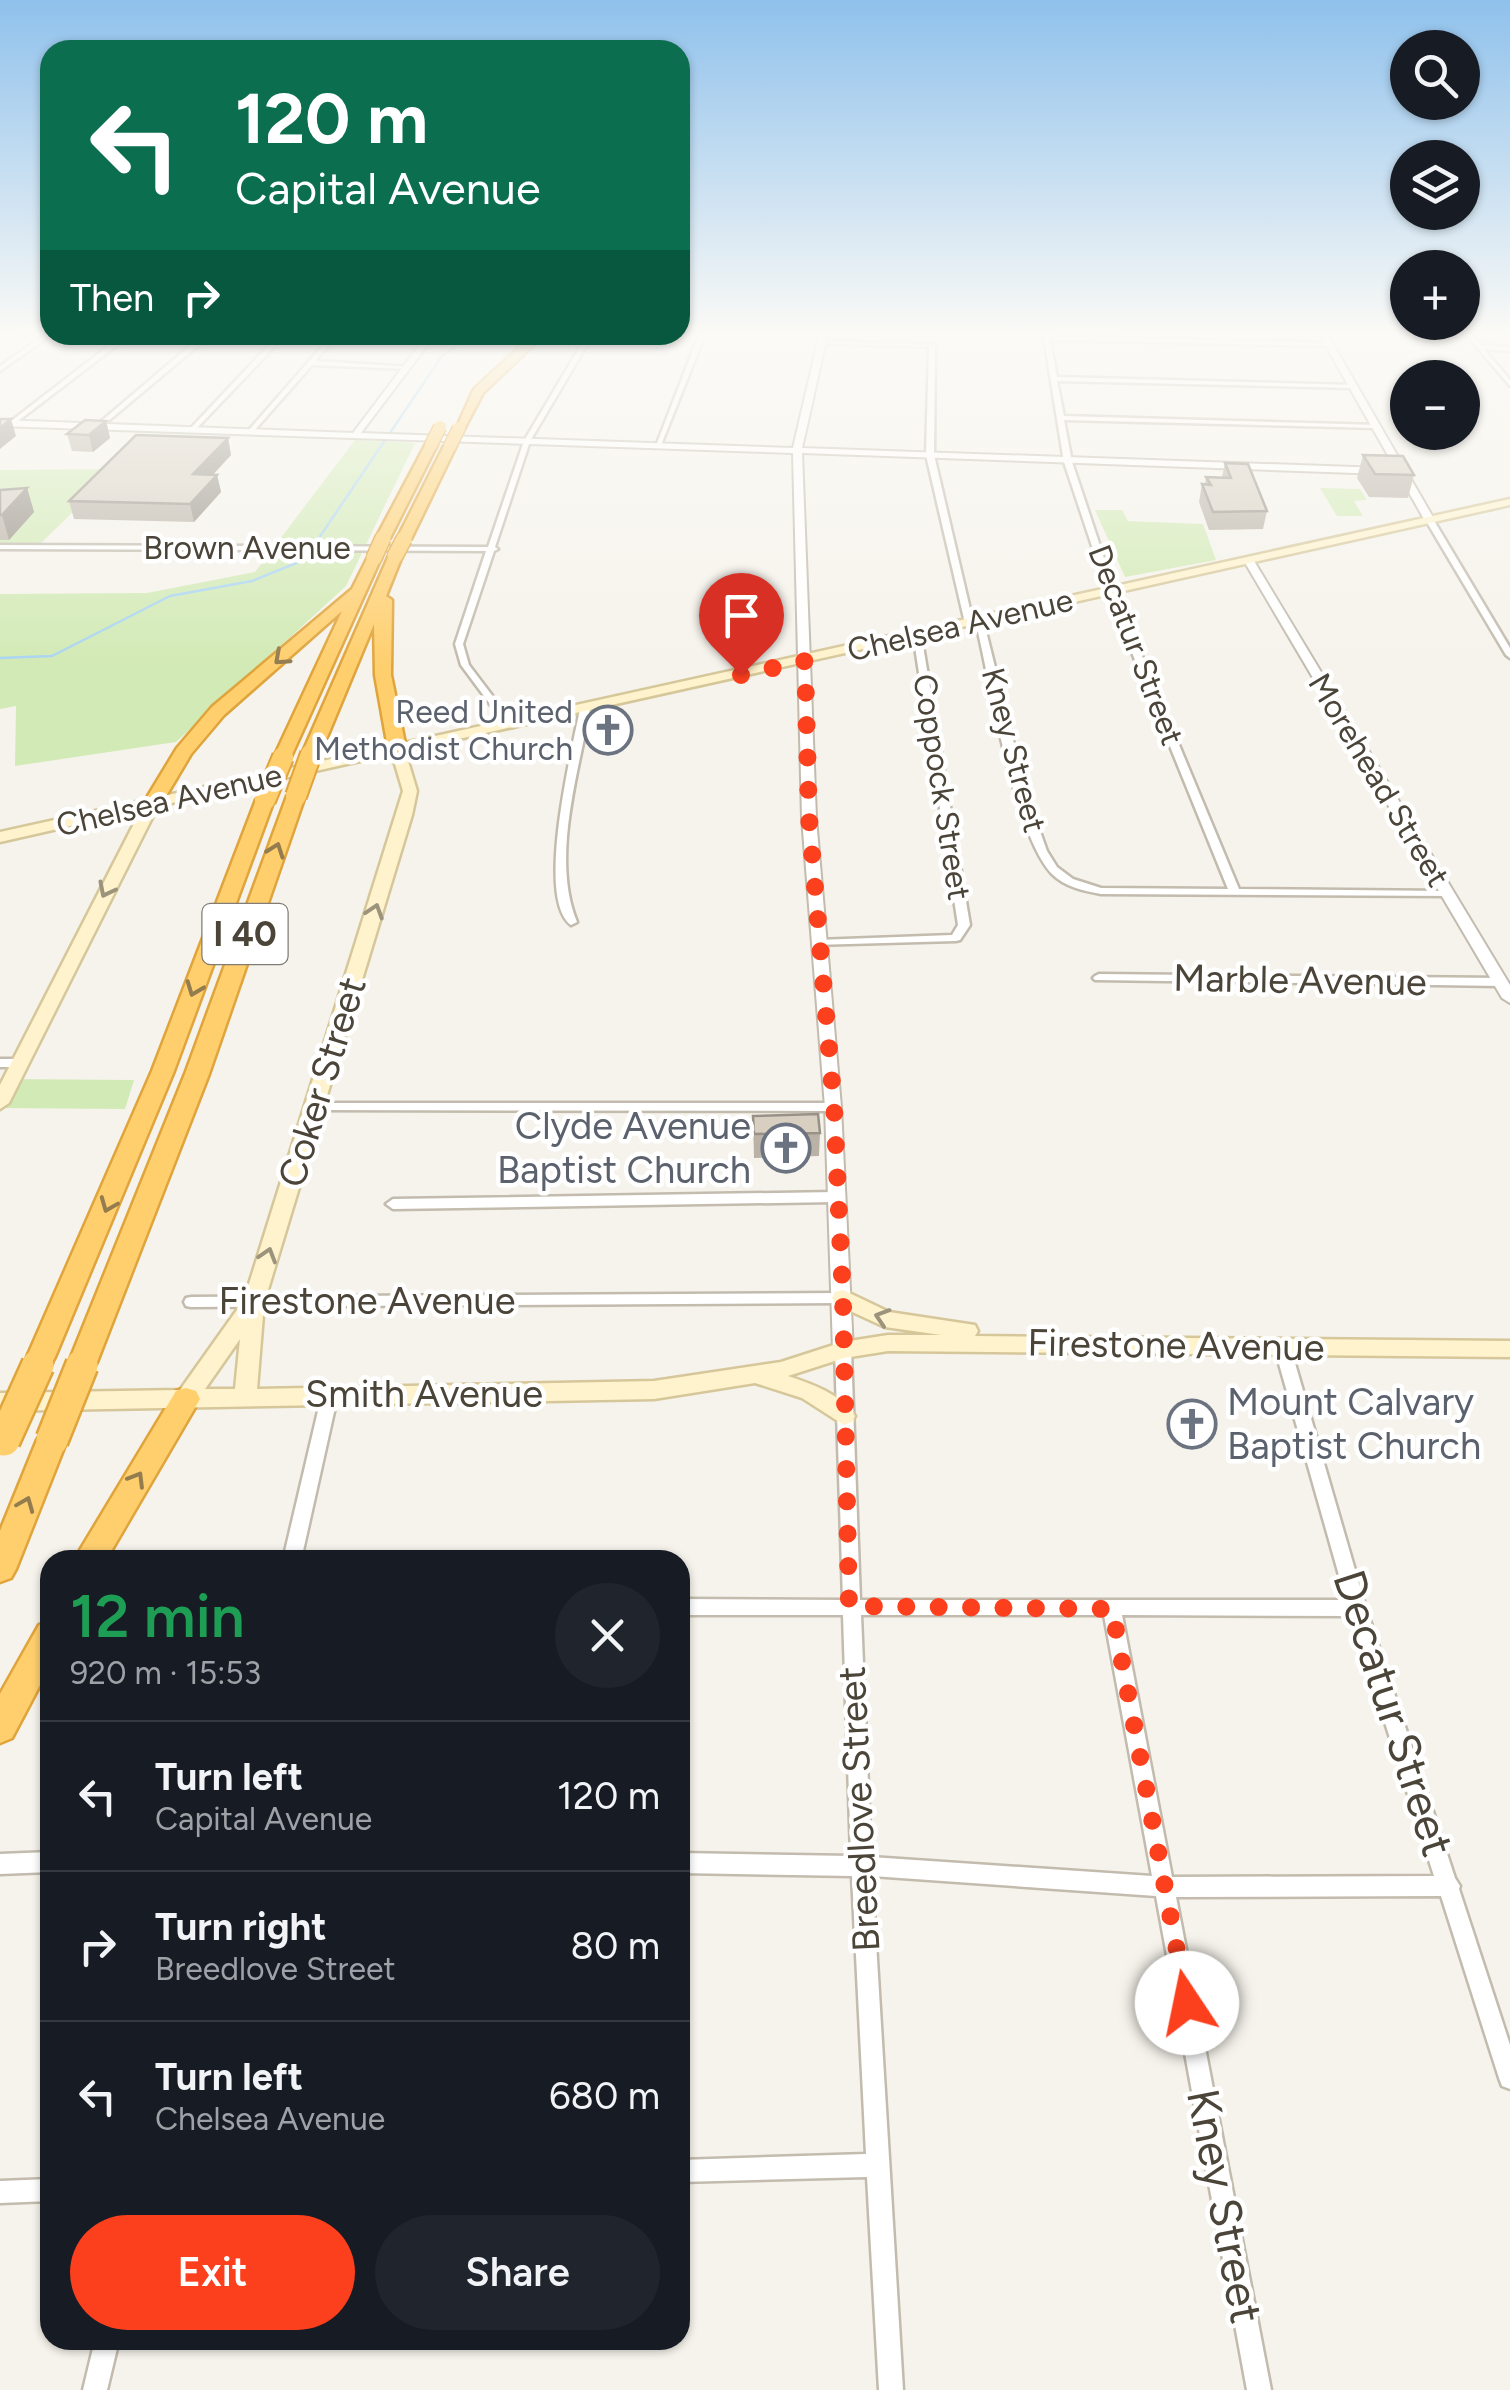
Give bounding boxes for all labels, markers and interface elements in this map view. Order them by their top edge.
map controls [1390,30,1480,450]
button: search [1390,30,1480,120]
text: 120 m [235,76,428,161]
icon: left [70,80,200,210]
button: layers [1390,140,1480,230]
text: Capital Avenue [235,161,540,215]
button: + [1390,250,1480,340]
icon: right [174,270,229,325]
text: Then [70,275,154,321]
button: − [1390,360,1480,450]
street label: Brown Avenue [143,529,351,567]
street label: Decatur Street [1080,540,1192,750]
pin [699,573,784,676]
street label: Chelsea Avenue [844,581,1076,669]
icon: arrive [714,588,769,643]
one-way arrow [274,646,293,664]
street label: Kney Street [974,664,1054,836]
street label: Morehead Street [1300,667,1458,893]
street label: Coppock Street [905,671,979,903]
place label: Reed United Methodist Church [314,693,573,768]
church icon: Reed United Methodist Church [582,704,634,756]
street label: Chelsea Avenue [53,756,285,844]
one-way arrow [264,842,284,860]
one-way arrow [99,880,118,898]
road number: I 40 [202,904,288,964]
one-way arrow [364,904,384,921]
street label: Marble Avenue [1173,955,1427,1005]
street label: Coker Street [268,972,376,1192]
one-way arrow [185,980,206,997]
place label: Clyde Avenue Baptist Church [497,1103,751,1193]
church icon: Clyde Avenue Baptist Church [760,1122,812,1174]
one-way arrow [99,1195,119,1213]
one-way arrow [256,1247,277,1264]
street label: Firestone Avenue [219,1278,515,1324]
one-way arrow [875,1308,892,1328]
street label: Firestone Avenue [1027,1319,1325,1371]
street label: Smith Avenue [305,1371,543,1417]
place label: Mount Calvary Baptist Church [1227,1379,1481,1469]
church icon: Mount Calvary Baptist Church [1166,1398,1218,1450]
one-way arrow [125,1472,144,1490]
one-way arrow [15,1497,35,1514]
street label: Decatur Street [1322,1563,1466,1863]
text: 12 min [70,1580,245,1652]
button: close [555,1583,660,1688]
text: 920 m · 15:53 [70,1654,261,1692]
street label: Breedlove Street [829,1665,889,1953]
text: Turn left [155,1754,303,1800]
icon: left [70,1769,125,1824]
text: 120 m [557,1773,660,1819]
text: Capital Avenue [155,1800,372,1838]
text: Turn right [155,1904,327,1950]
icon: right [70,1919,125,1974]
text: 80 m [571,1923,660,1969]
text: Breedlove Street [155,1950,395,1988]
position arrow [1135,1951,1239,2055]
text: Turn left [155,2054,303,2100]
icon: left [70,2069,125,2124]
text: 680 m [549,2073,660,2119]
street label: Kney Street [1176,2084,1274,2328]
text: Chelsea Avenue [155,2100,385,2138]
button: Exit [70,2215,355,2330]
button: Share [375,2215,660,2330]

